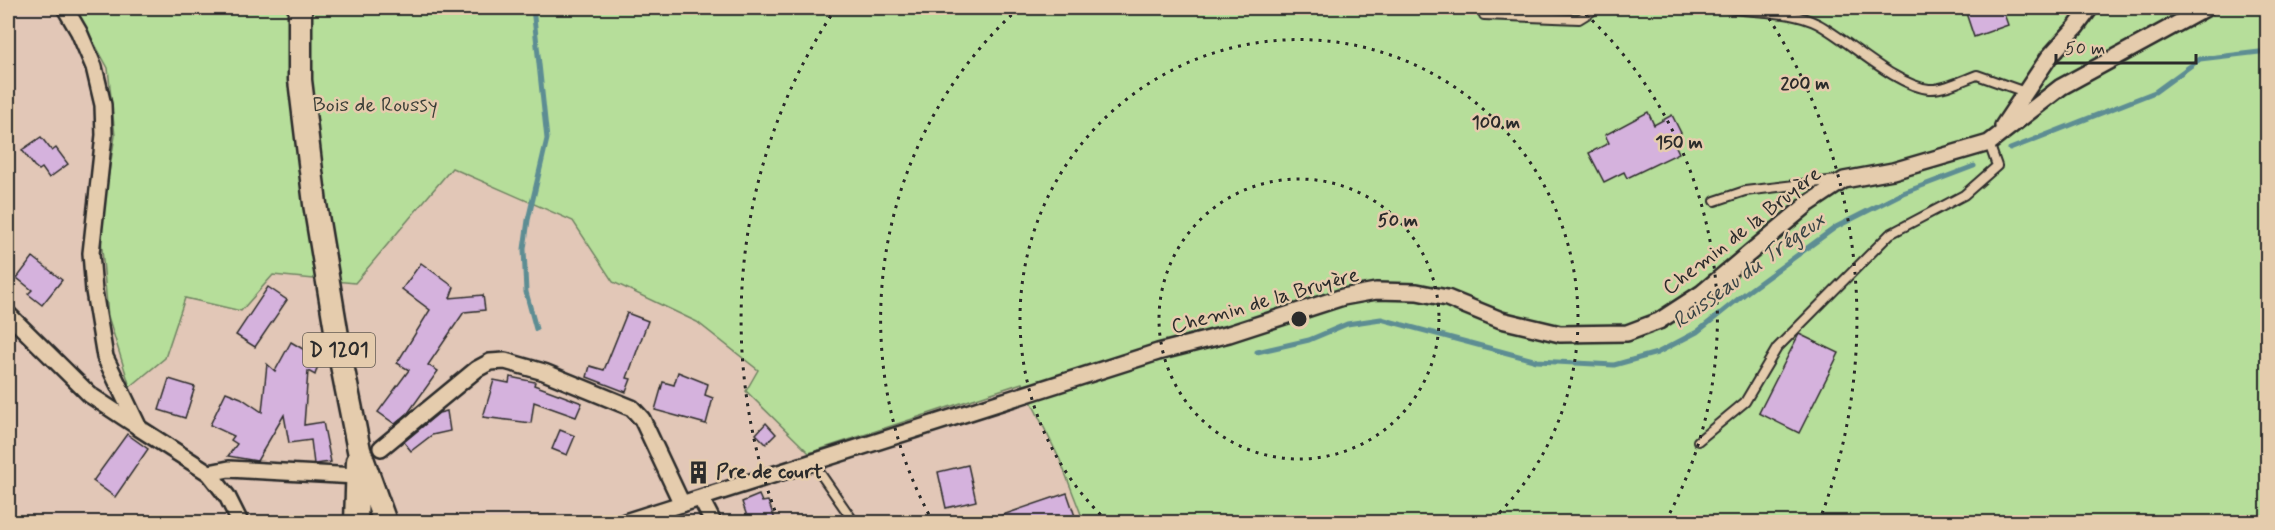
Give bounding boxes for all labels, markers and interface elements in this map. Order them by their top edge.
scale bar [2056,27,2196,65]
text: 50 m [2065,37,2105,61]
text: 200 m [1780,72,1830,96]
park label: Bois de Roussy [312,91,438,119]
text: 100 m [1472,111,1520,135]
text: 150 m [1655,131,1703,155]
street label: Chemin de la Bruyère [1657,160,1827,302]
water label: Ruisseau du Trégeux [1667,205,1833,337]
text: 50 m [1378,209,1418,233]
street label: Chemin de la Bruyère [1168,261,1362,341]
centre of rings [1289,309,1309,329]
road number: D 1201 [303,333,375,367]
place label: Pre de court [716,458,823,486]
building icon: Pre de court [685,459,711,485]

